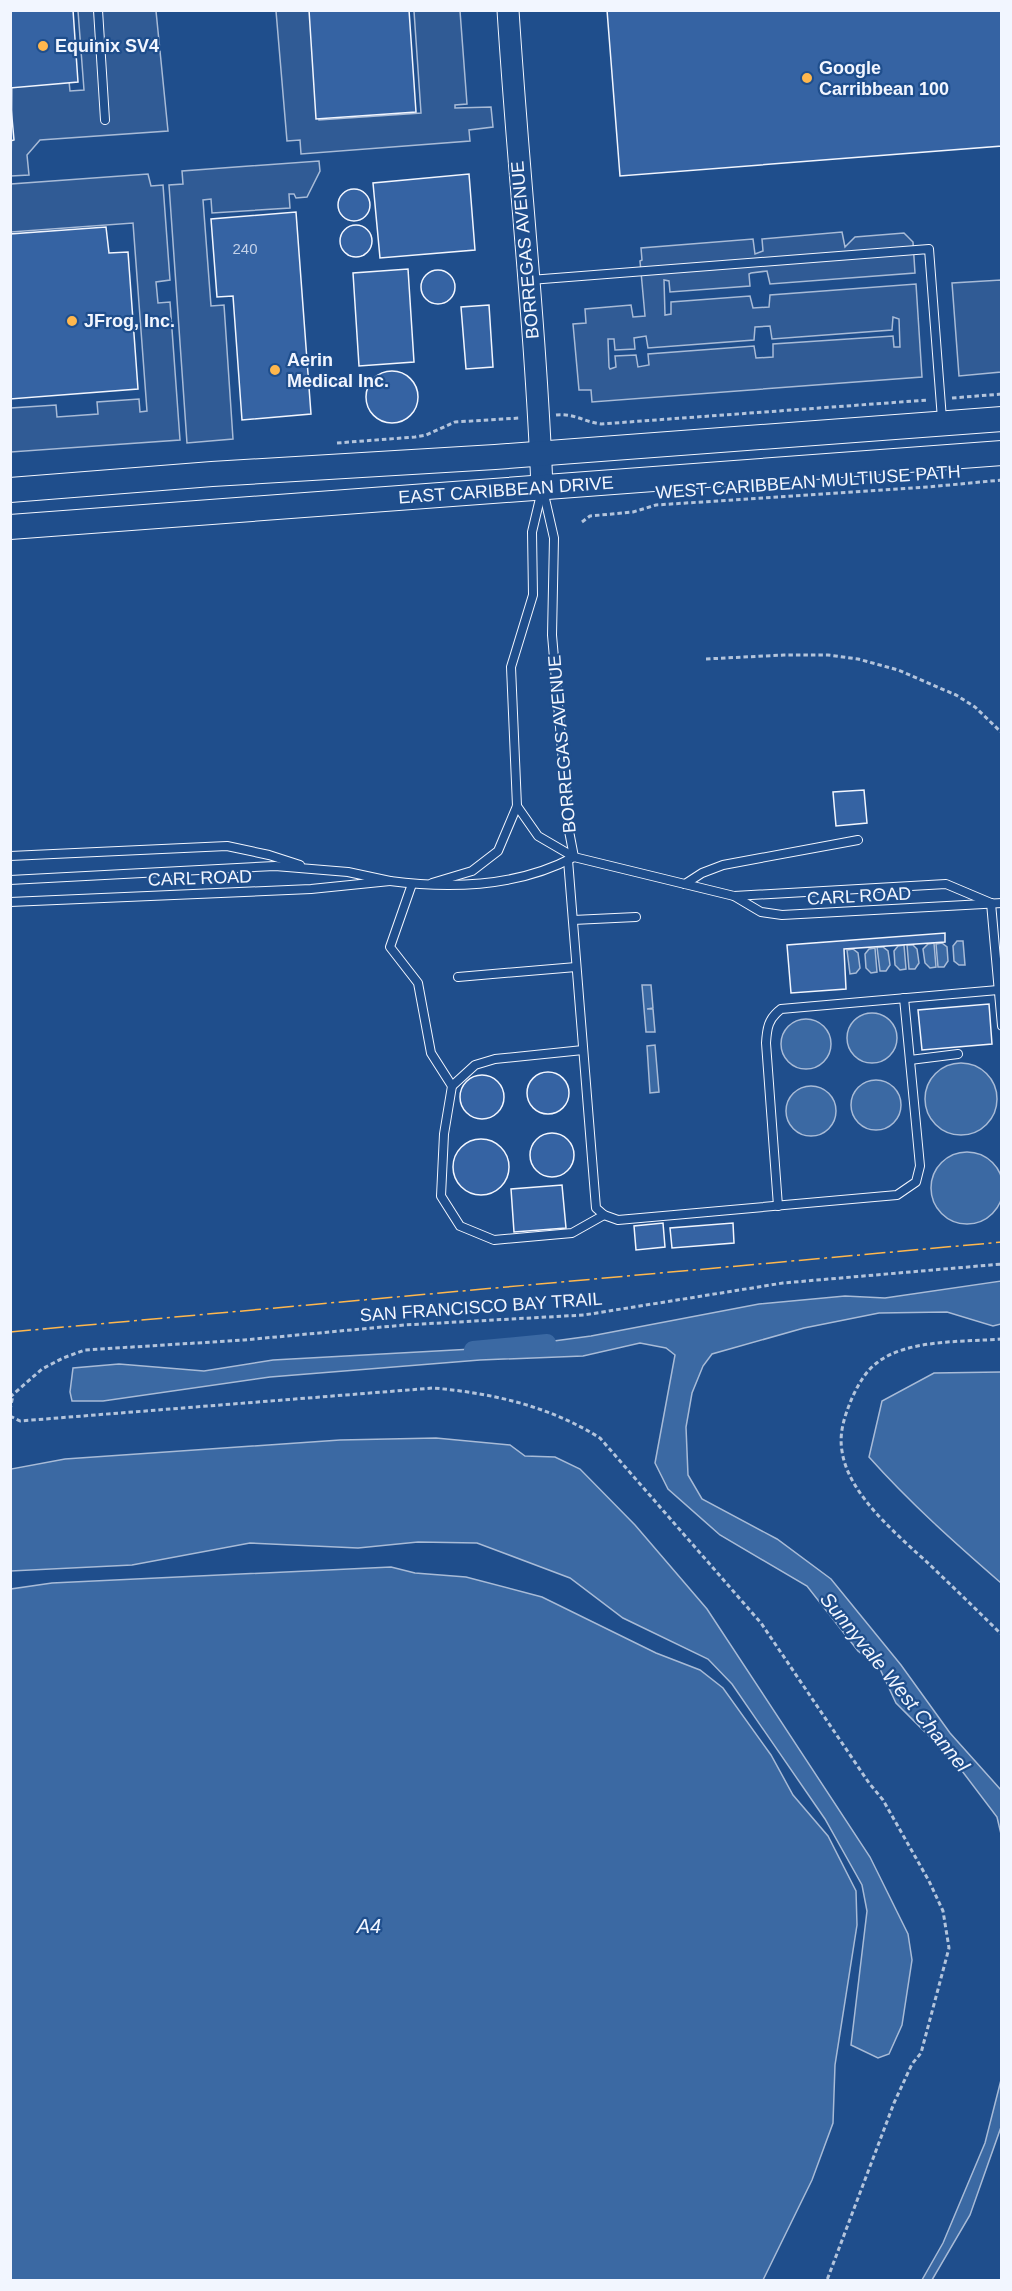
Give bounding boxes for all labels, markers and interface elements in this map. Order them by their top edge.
place label: Equinix SV4 [55,36,159,56]
marker: Equinix SV4 [36,39,50,53]
place label: Google Carribbean 100 [819,58,949,99]
marker: Google Carribbean 100 [800,71,814,85]
street label: BORREGAS AVENUE [507,160,543,340]
house number: 240 [232,240,258,257]
place label: JFrog, Inc. [84,311,175,331]
marker: JFrog, Inc. [65,314,79,328]
place label: Aerin Medical Inc. [287,350,389,391]
marker: Aerin Medical Inc. [268,363,282,377]
street label: WEST CARIBBEAN MULTIUSE PATH [655,461,961,503]
street label: EAST CARIBBEAN DRIVE [398,472,614,508]
street label: BORREGAS AVENUE [544,654,580,834]
street label: CARL ROAD [148,866,252,890]
street label: CARL ROAD [806,883,912,909]
street label: SAN FRANCISCO BAY TRAIL [359,1289,603,1325]
water label: Sunnyvale West Channel [816,1588,974,1776]
water label: A4 [356,1915,381,1937]

